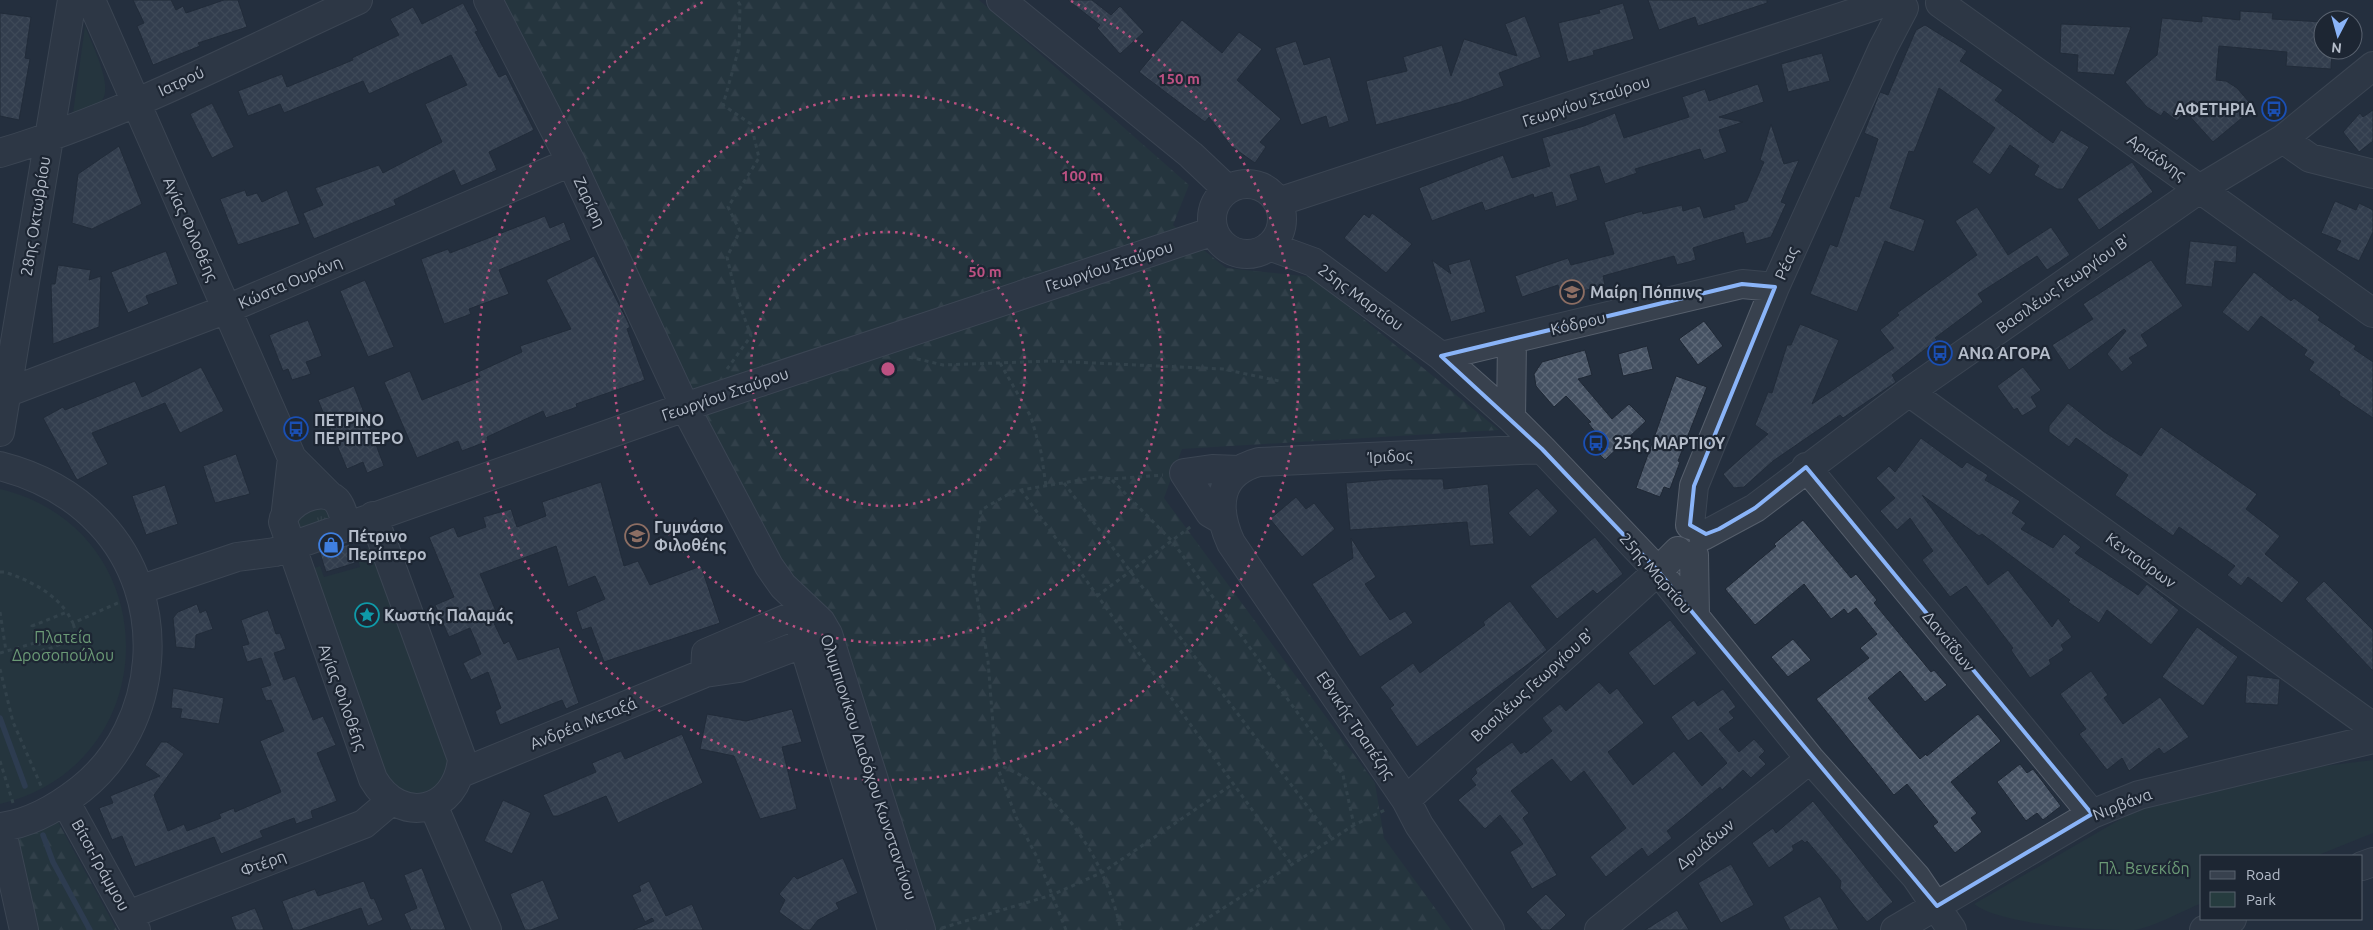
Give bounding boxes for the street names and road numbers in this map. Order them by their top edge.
street label: Ιατρού [155,63,207,99]
street label: Γεωργίου Σταύρου [1520,72,1652,130]
street label: Αριάδνης [2124,130,2190,184]
street label: 28ης Οκτωβρίου [17,155,54,277]
street label: Αγίας Φιλοθέης [159,174,222,284]
street label: Ζαρίφη [571,174,609,230]
street label: Βασιλέως Γεωργίου Β' [1993,231,2134,338]
street label: Γεωργίου Σταύρου [1043,237,1175,295]
street label: Ρέας [1771,244,1802,283]
street label: Κώστα Ουράνη [235,252,345,312]
street label: 25ης Μαρτίου [1314,260,1407,335]
street label: Κόδρου [1549,308,1607,338]
street label: Γεωργίου Σταύρου [659,364,791,424]
street label: Ίριδος [1366,446,1413,467]
street label: 25ης Μαρτίου [1615,529,1696,618]
street label: Κενταύρων [2103,529,2180,592]
street label: Δαναΐδων [1919,607,1979,675]
street label: Βασιλέως Γεωργίου Β' [1467,625,1598,746]
street label: Ολυμπιονίκου Διαδόχου Κωνσταντίνου [817,632,921,902]
street label: Αγίας Φιλοθέης [314,641,371,753]
street label: Εθνικής Τραπέζης [1313,668,1399,783]
street label: Ανδρέα Μεταξά [527,693,640,754]
street label: Νιρβάνα [2090,784,2155,824]
street label: Δρυάδων [1673,815,1738,873]
street label: Βίτσι-Γράμμου [68,816,134,914]
street label: Φτέρη [238,846,288,880]

